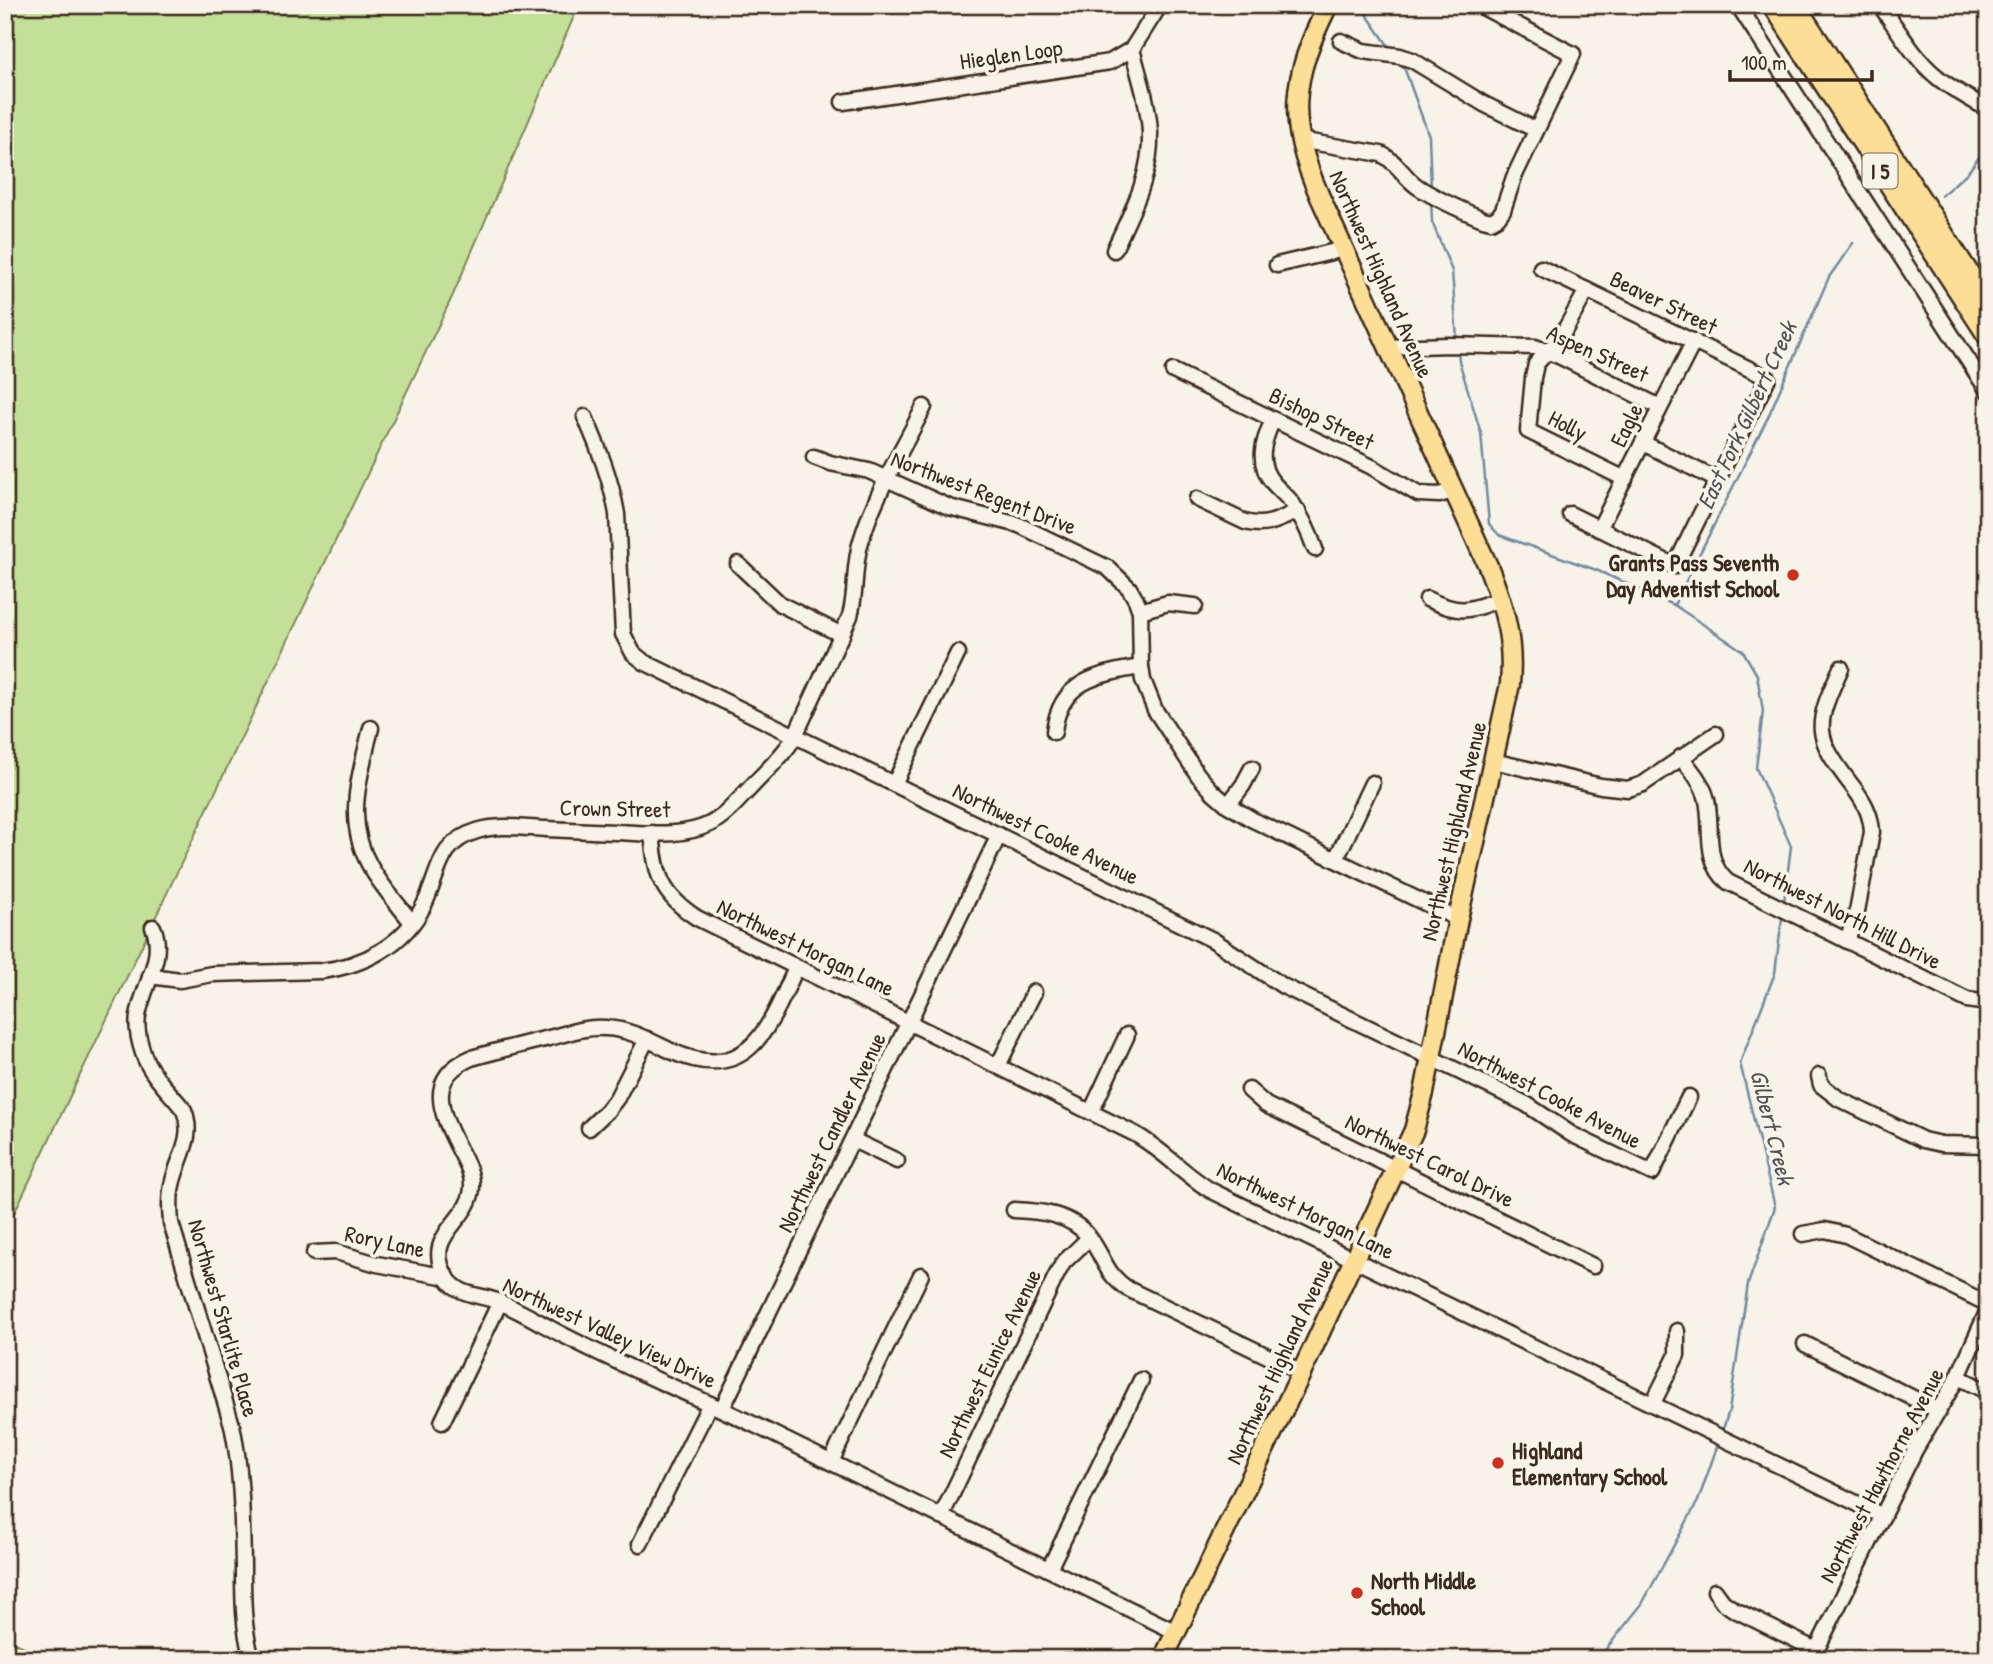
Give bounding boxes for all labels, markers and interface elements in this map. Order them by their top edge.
street label: Hieglen Loop [958,31,1064,77]
scale bar [1730,38,1872,82]
text: 100 m [1741,48,1787,77]
road number: I 5 [1862,154,1898,188]
street label: Northwest Highland Avenue [1322,165,1442,383]
street label: Beaver Street [1605,263,1724,342]
water label: East Fork Gilbert Creek [1688,314,1804,514]
street label: Aspen Street [1542,317,1655,390]
street label: Bishop Street [1264,379,1381,457]
street label: Eagle [1602,398,1650,452]
street label: Holly [1543,402,1593,448]
street label: Northwest Regent Drive [887,442,1081,542]
place label: Grants Pass Seventh Day Adventist School [1606,547,1780,605]
marker: Grants Pass Seventh Day Adventist School [1785,567,1801,583]
street label: Northwest Highland Avenue [1413,719,1493,943]
street label: Northwest Cooke Avenue [948,775,1144,891]
street label: Crown Street [559,792,672,824]
street label: Northwest North Hill Drive [1739,850,1947,976]
street label: Northwest Morgan Lane [712,891,900,1003]
street label: Northwest Candler Avenue [769,1027,893,1237]
street label: Northwest Cooke Avenue [1453,1033,1647,1155]
water label: Gilbert Creek [1743,1066,1803,1190]
street label: Northwest Carol Drive [1340,1106,1520,1214]
street label: Northwest Morgan Lane [1212,1154,1400,1266]
street label: Northwest Starlite Place [181,1216,267,1420]
street label: Rory Lane [342,1217,428,1265]
street label: Northwest Highland Avenue [1218,1253,1340,1469]
street label: Northwest Eunice Avenue [930,1263,1048,1463]
street label: Northwest Valley View Drive [498,1269,722,1395]
street label: Northwest Hawthorne Avenue [1811,1362,1951,1588]
place label: Highland Elementary School [1512,1435,1668,1493]
marker: Highland Elementary School [1490,1455,1506,1471]
place label: North Middle School [1371,1565,1477,1622]
marker: North Middle School [1349,1585,1365,1601]

